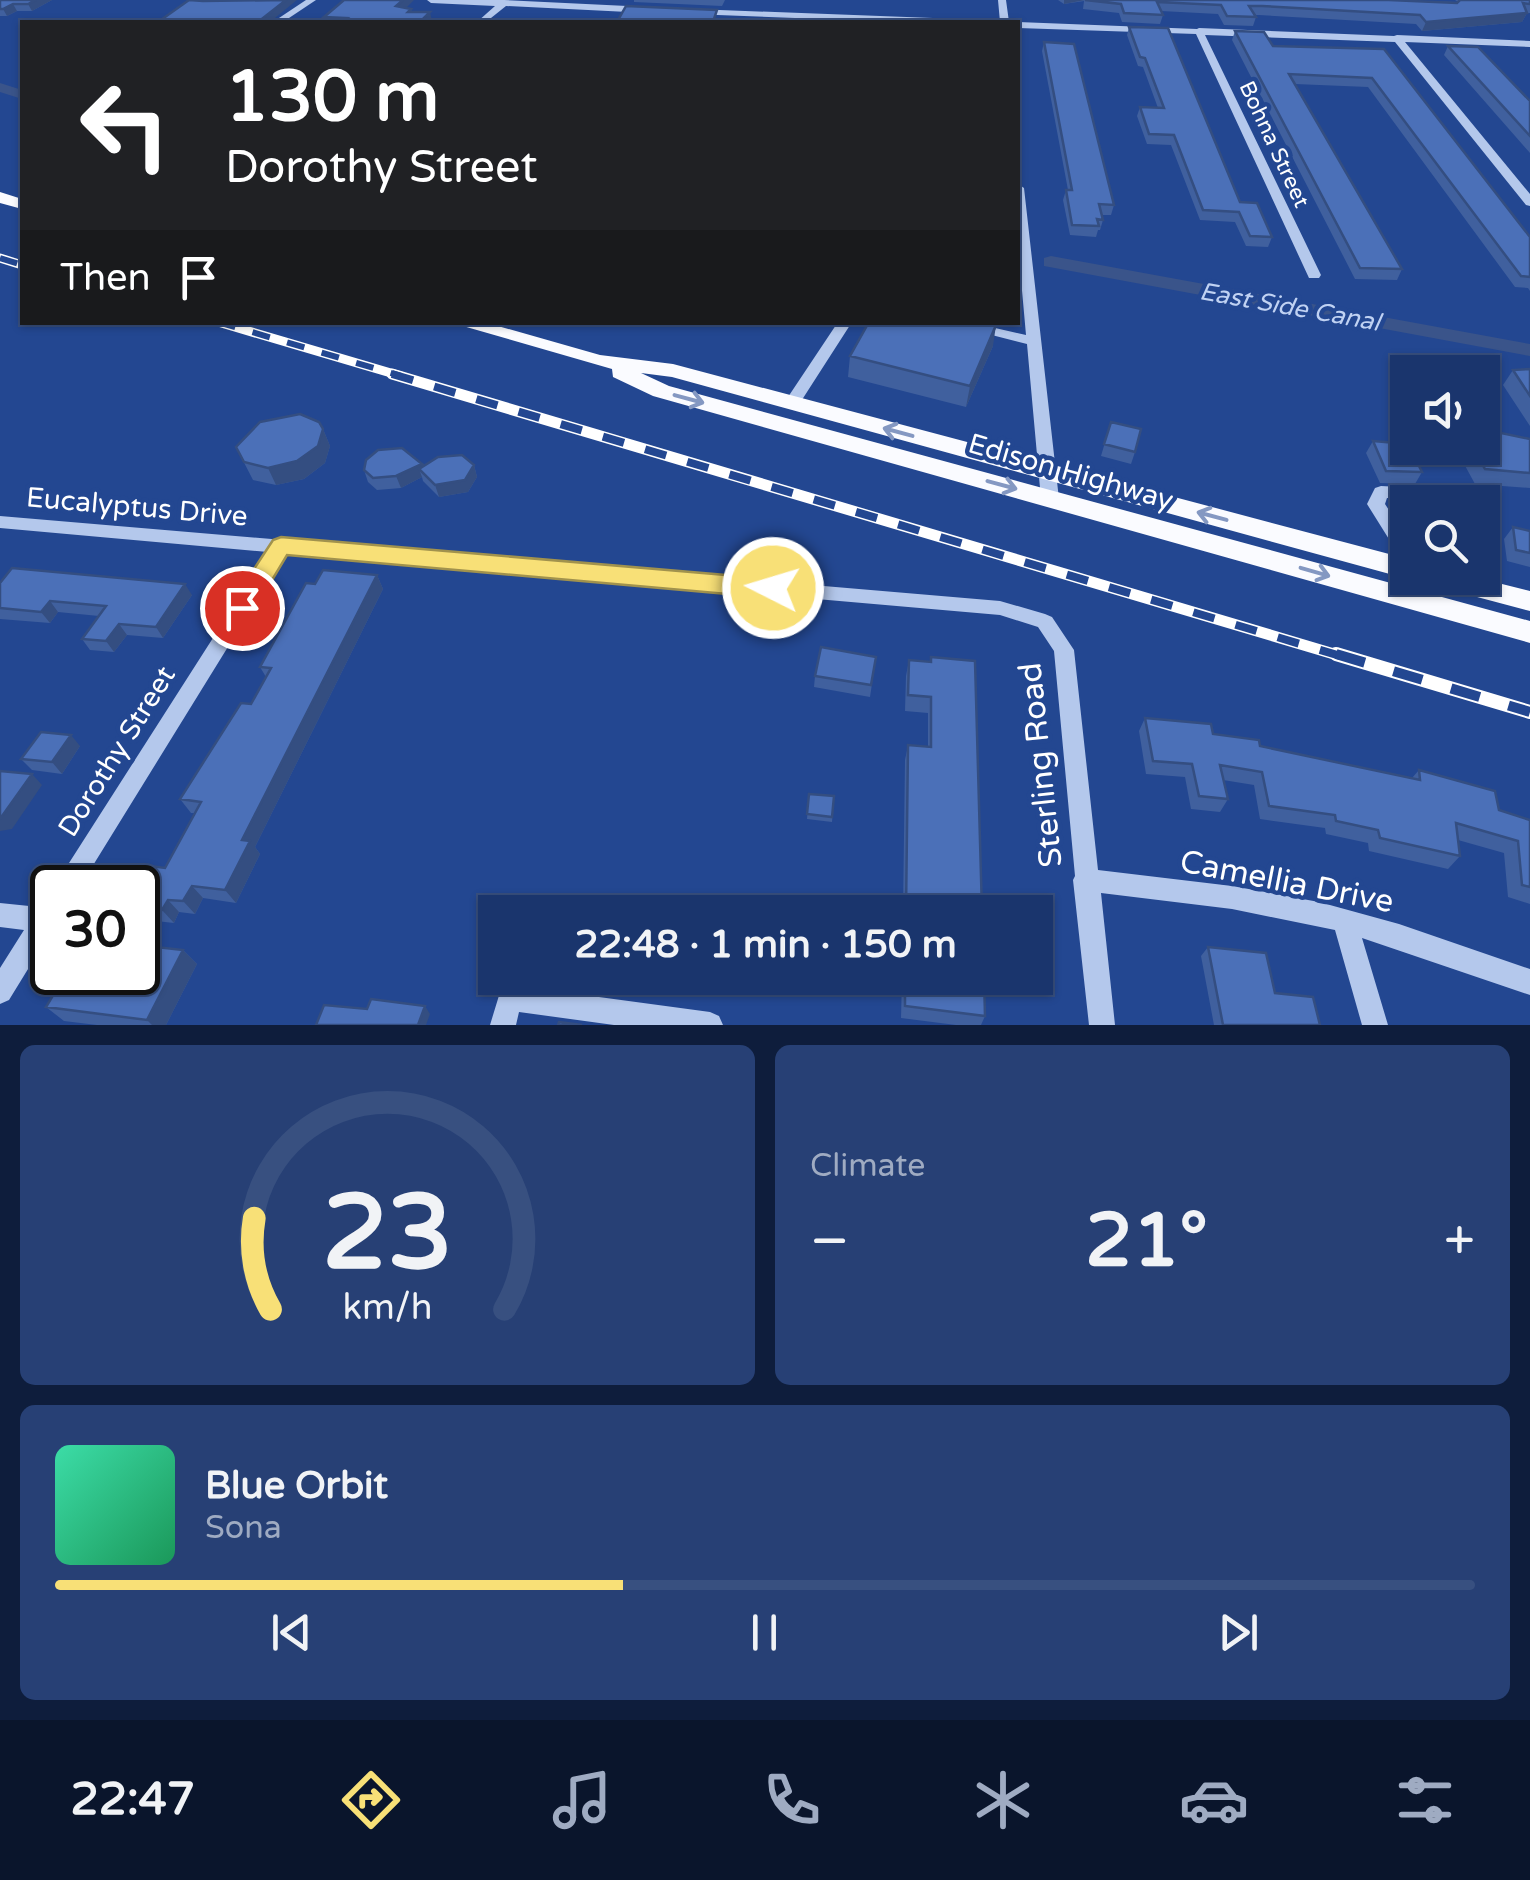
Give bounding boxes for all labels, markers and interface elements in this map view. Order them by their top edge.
text: 130 m [225,56,439,140]
icon: left [60,60,190,190]
street label: Bohna Street [1234,77,1315,212]
text: Dorothy Street [225,141,538,195]
icon: arrive [171,250,226,305]
text: Then [60,255,151,301]
water label: East Side Canal [1197,276,1385,338]
map controls [1390,355,1500,595]
button: sound [1390,355,1500,465]
one-way arrow [672,390,704,409]
one-way arrow [883,421,914,440]
street label: Edison Highway [964,426,1177,517]
one-way arrow [986,477,1017,496]
street label: Eucalyptus Drive [25,480,249,534]
button: search [1390,485,1500,595]
one-way arrow [1197,506,1228,525]
position arrow [721,536,825,640]
one-way arrow [1299,564,1330,583]
pin [200,566,285,651]
icon: arrive [215,581,270,636]
street label: Dorothy Street [51,660,183,843]
street label: Sterling Road [1011,661,1071,869]
street label: Camellia Drive [1177,843,1397,921]
speed limit sign: 30 [30,865,160,995]
text: 22:48 · 1 min · 150 m [574,922,957,968]
text: Climate [810,1147,925,1185]
text: 23 [322,1172,453,1297]
text: 21° [1085,1196,1208,1286]
text: − [810,1209,849,1275]
text: + [1444,1209,1475,1275]
text: km/h [343,1286,432,1329]
text: Blue Orbit [205,1463,388,1509]
text: Sona [205,1509,282,1547]
icon: previous [264,1605,319,1660]
icon: pause [737,1605,792,1660]
icon: next [1211,1605,1266,1660]
icon: directions [336,1765,406,1835]
icon: music [547,1765,617,1835]
icon: phone [757,1765,827,1835]
icon: climate [968,1765,1038,1835]
icon: car [1179,1765,1249,1835]
icon: filters [1390,1765,1460,1835]
text: 22:47 [70,1773,195,1827]

